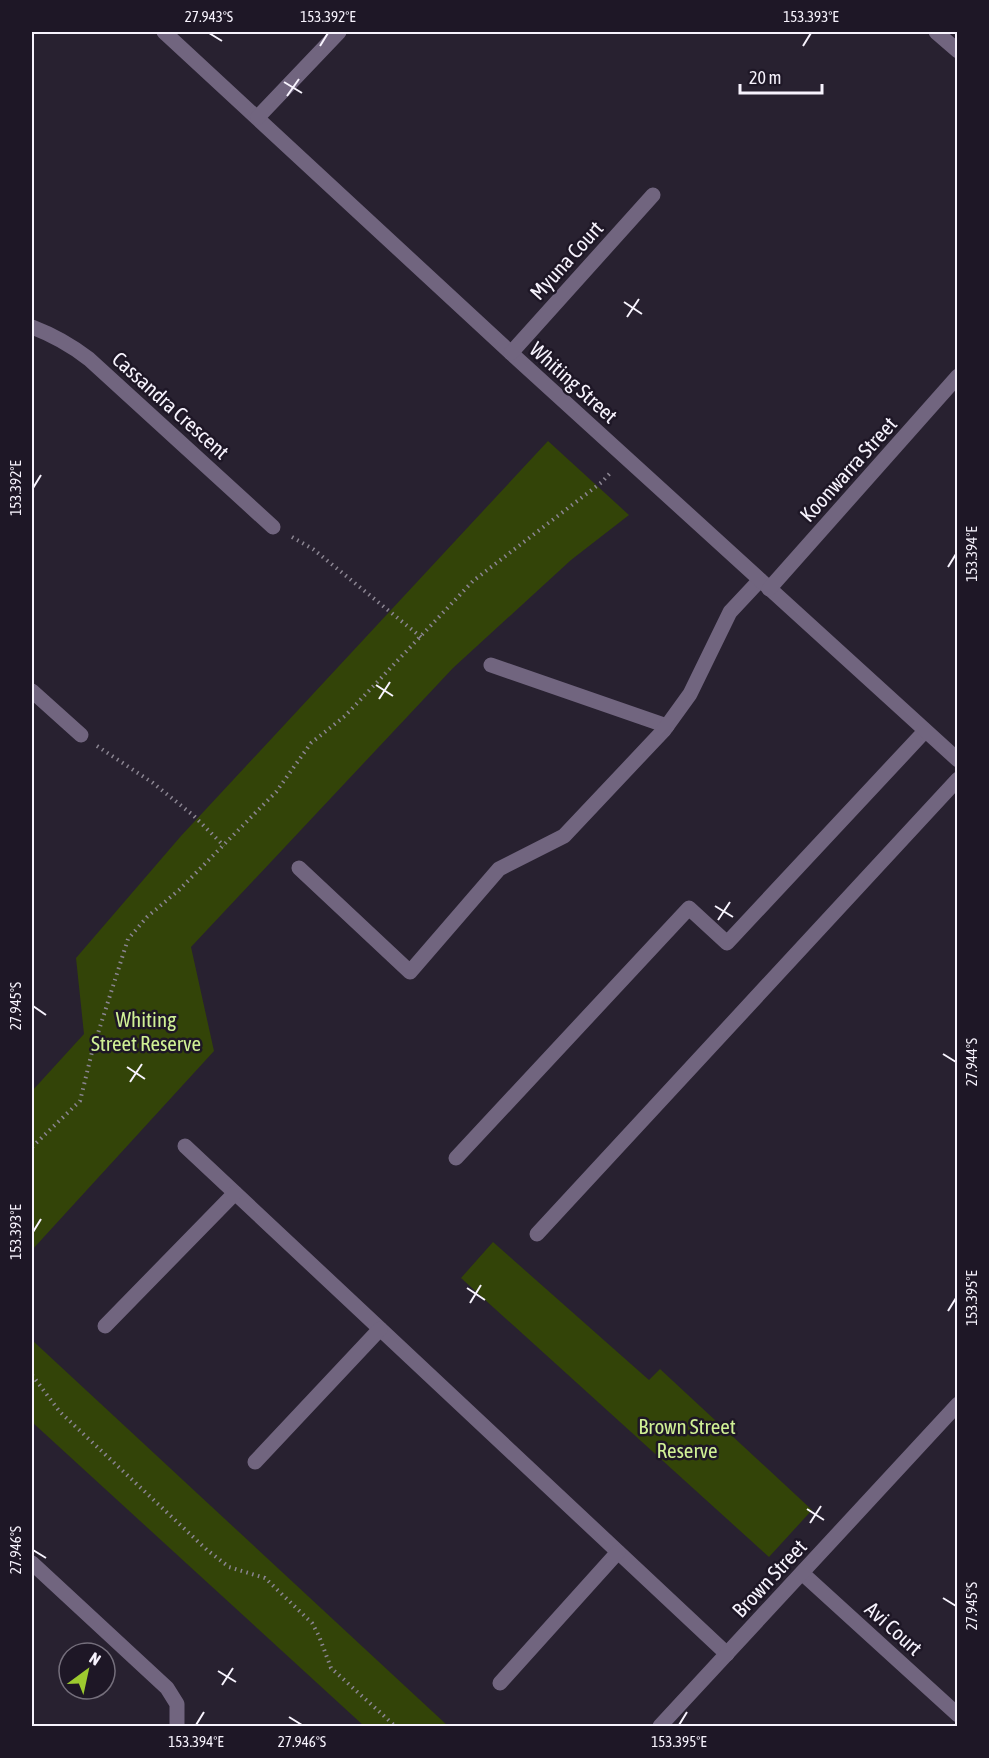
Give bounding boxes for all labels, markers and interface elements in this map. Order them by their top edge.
text: 27.943°S [185,8,233,25]
text: 153.392°E [300,8,356,25]
text: 153.393°E [783,8,839,25]
scale bar [740,57,822,95]
text: 20 m [749,67,781,88]
street label: Myuna Court [525,216,607,304]
street label: Whiting Street [525,337,623,427]
street label: Cassandra Crescent [108,346,234,464]
street label: Koonwarra Street [795,412,901,526]
text: 153.392°E [7,460,24,516]
text: 153.394°E [963,526,980,582]
text: 27.945°S [7,982,24,1030]
park label: Whiting Street Reserve [91,1007,201,1055]
text: 27.944°S [963,1038,980,1086]
text: 153.393°E [7,1204,24,1260]
text: 153.395°E [963,1270,980,1326]
park label: Brown Street Reserve [638,1414,736,1462]
text: 27.946°S [7,1526,24,1574]
street label: Brown Street [727,1534,811,1622]
text: 27.945°S [963,1582,980,1630]
street label: Avi Court [861,1596,927,1660]
north arrow [57,1641,117,1701]
text: N [86,1648,104,1669]
text: 153.394°E [168,1733,224,1750]
text: 27.946°S [278,1733,326,1750]
text: 153.395°E [651,1733,707,1750]

